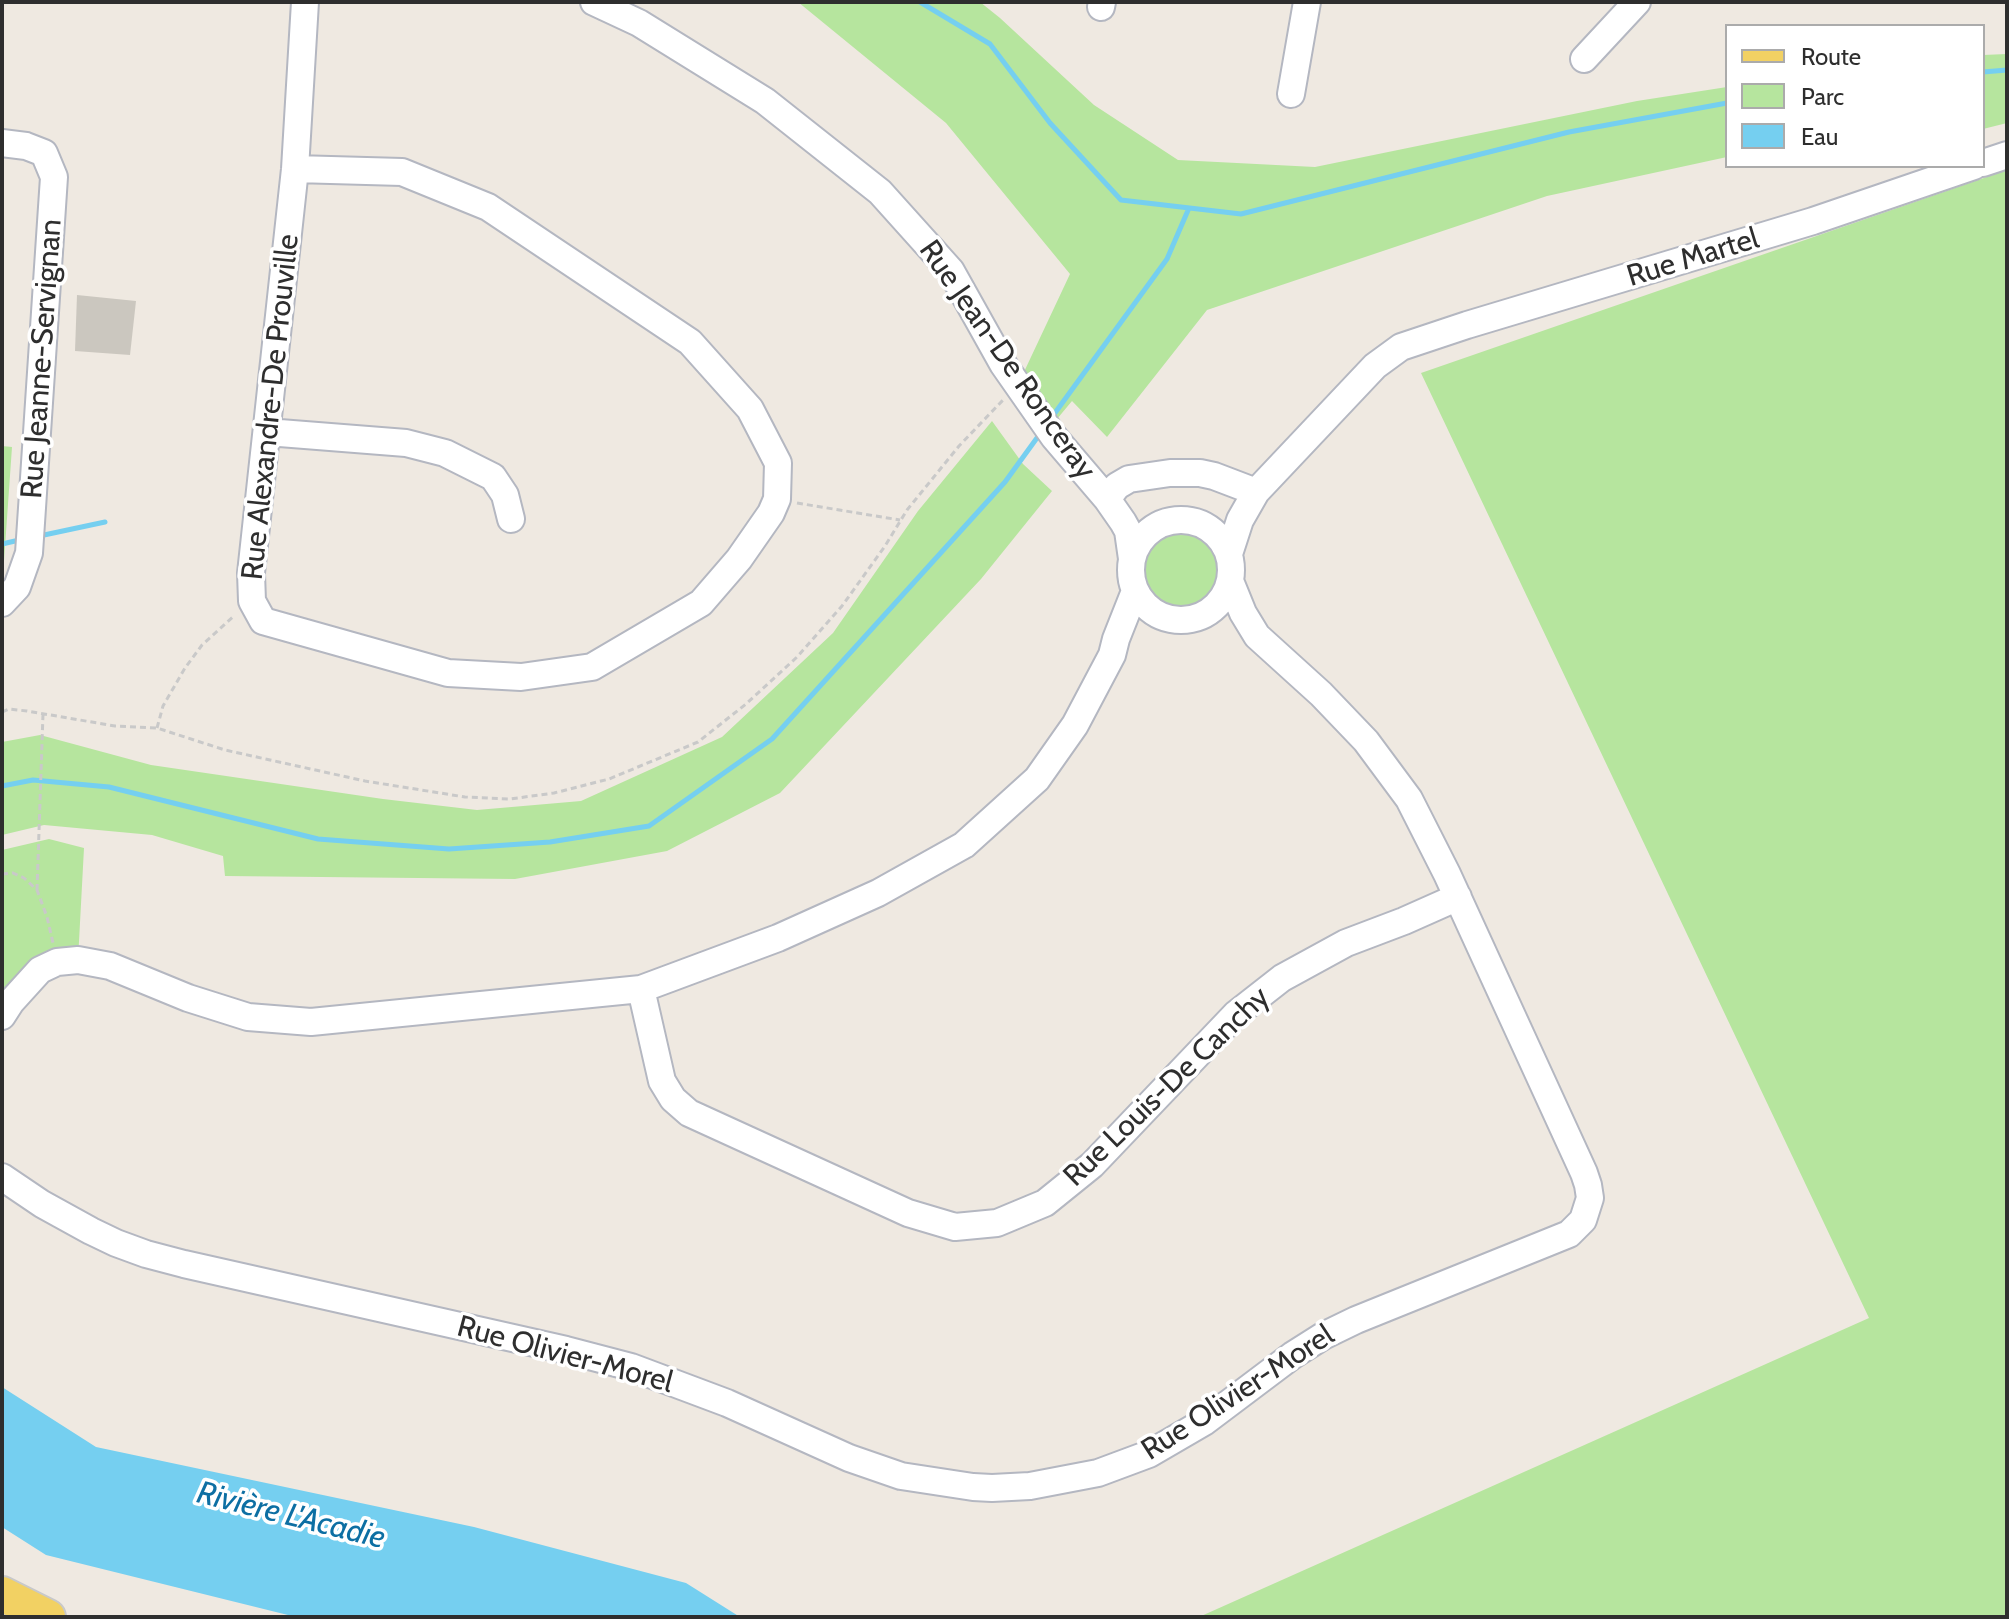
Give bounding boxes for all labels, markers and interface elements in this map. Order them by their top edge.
legend [1725,24,1985,168]
text: Route [1801,42,1861,71]
text: Parc [1801,82,1844,111]
text: Eau [1801,122,1838,151]
street label: Rue Jeanne-Servignan [14,218,70,500]
street label: Rue Martel [1623,221,1763,295]
street label: Rue Alexandre-De Prouville [235,232,307,582]
street label: Rue Jean-De Ronceray [911,234,1103,486]
street label: Rue Louis-De Canchy [1057,980,1277,1194]
street label: Rue Olivier-Morel [453,1309,677,1401]
street label: Rue Olivier-Morel [1135,1317,1341,1469]
water label: Rivière L'Acadie [193,1474,389,1558]

